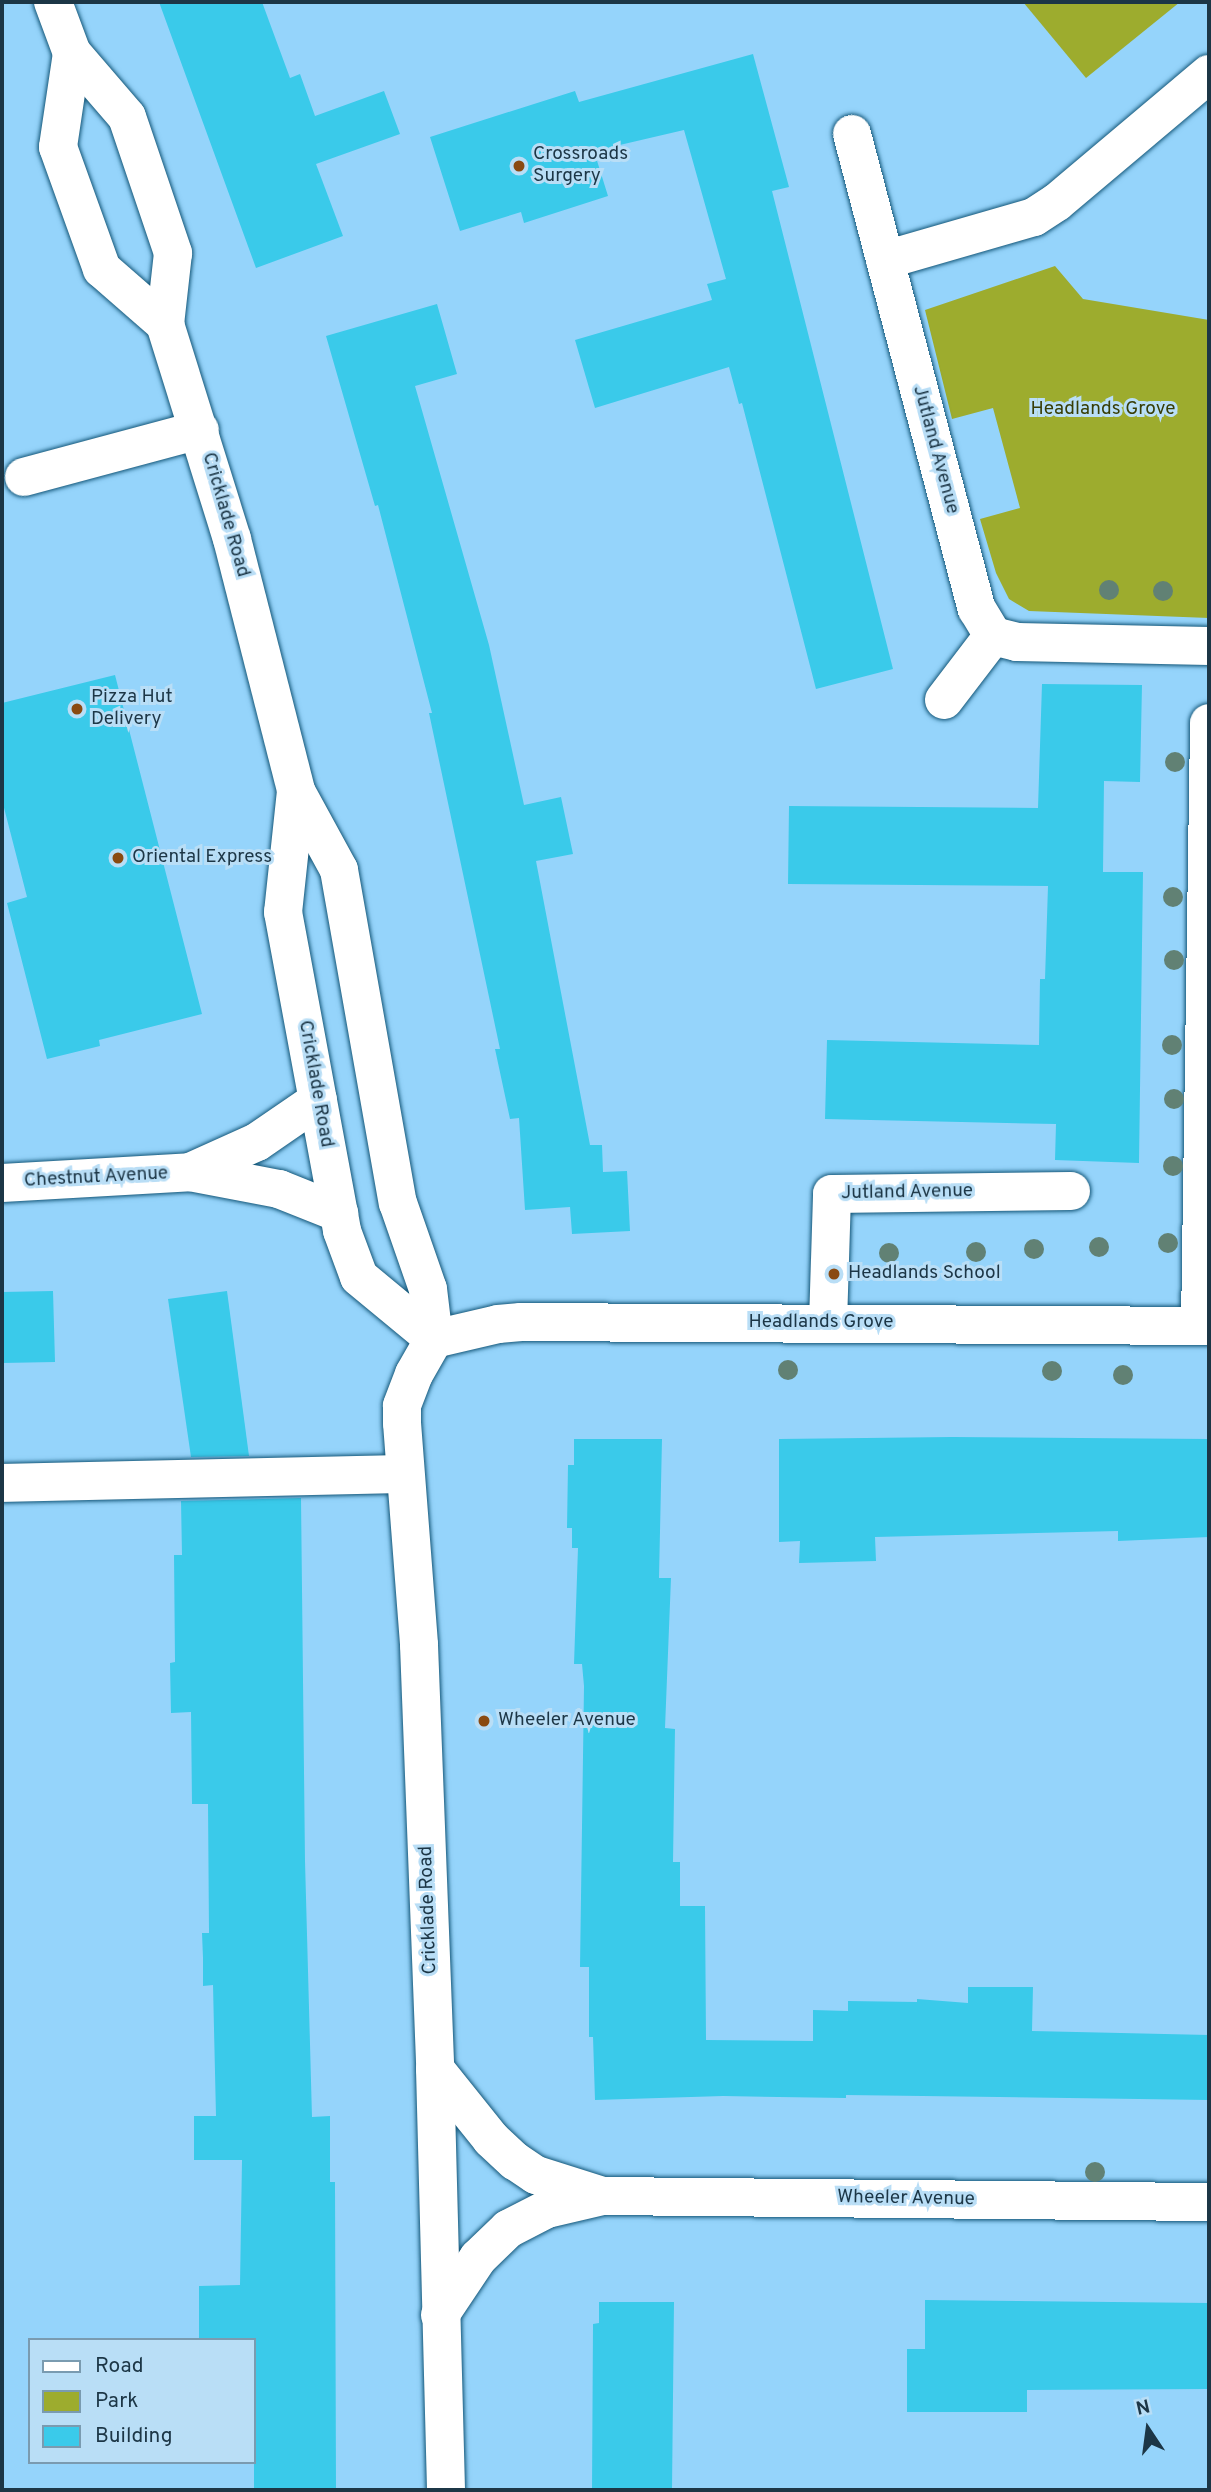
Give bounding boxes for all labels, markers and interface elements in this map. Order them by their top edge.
place label: Crossroads Surgery [533,144,628,188]
marker: Crossroads Surgery [511,158,527,174]
street label: Jutland Avenue [907,383,963,517]
park label: Headlands Grove [1030,399,1176,421]
street label: Cricklade Road [196,450,254,580]
place label: Pizza Hut Delivery [91,687,173,731]
marker: Pizza Hut Delivery [69,701,85,717]
place label: Oriental Express [132,847,272,869]
marker: Oriental Express [110,850,126,866]
street label: Cricklade Road [293,1019,337,1149]
street label: Chestnut Avenue [23,1163,169,1193]
street label: Jutland Avenue [840,1180,974,1206]
place label: Headlands School [848,1263,1001,1285]
marker: Headlands School [826,1266,842,1282]
street label: Headlands Grove [748,1312,894,1334]
place label: Wheeler Avenue [498,1710,636,1732]
marker: Wheeler Avenue [476,1713,492,1729]
street label: Cricklade Road [415,1845,443,1975]
street label: Wheeler Avenue [837,2186,975,2212]
legend [28,2338,256,2464]
text: Road [95,2353,144,2380]
text: Park [95,2388,138,2415]
north arrow [1113,2394,1183,2464]
text: N [1134,2395,1153,2422]
text: Building [95,2423,173,2450]

